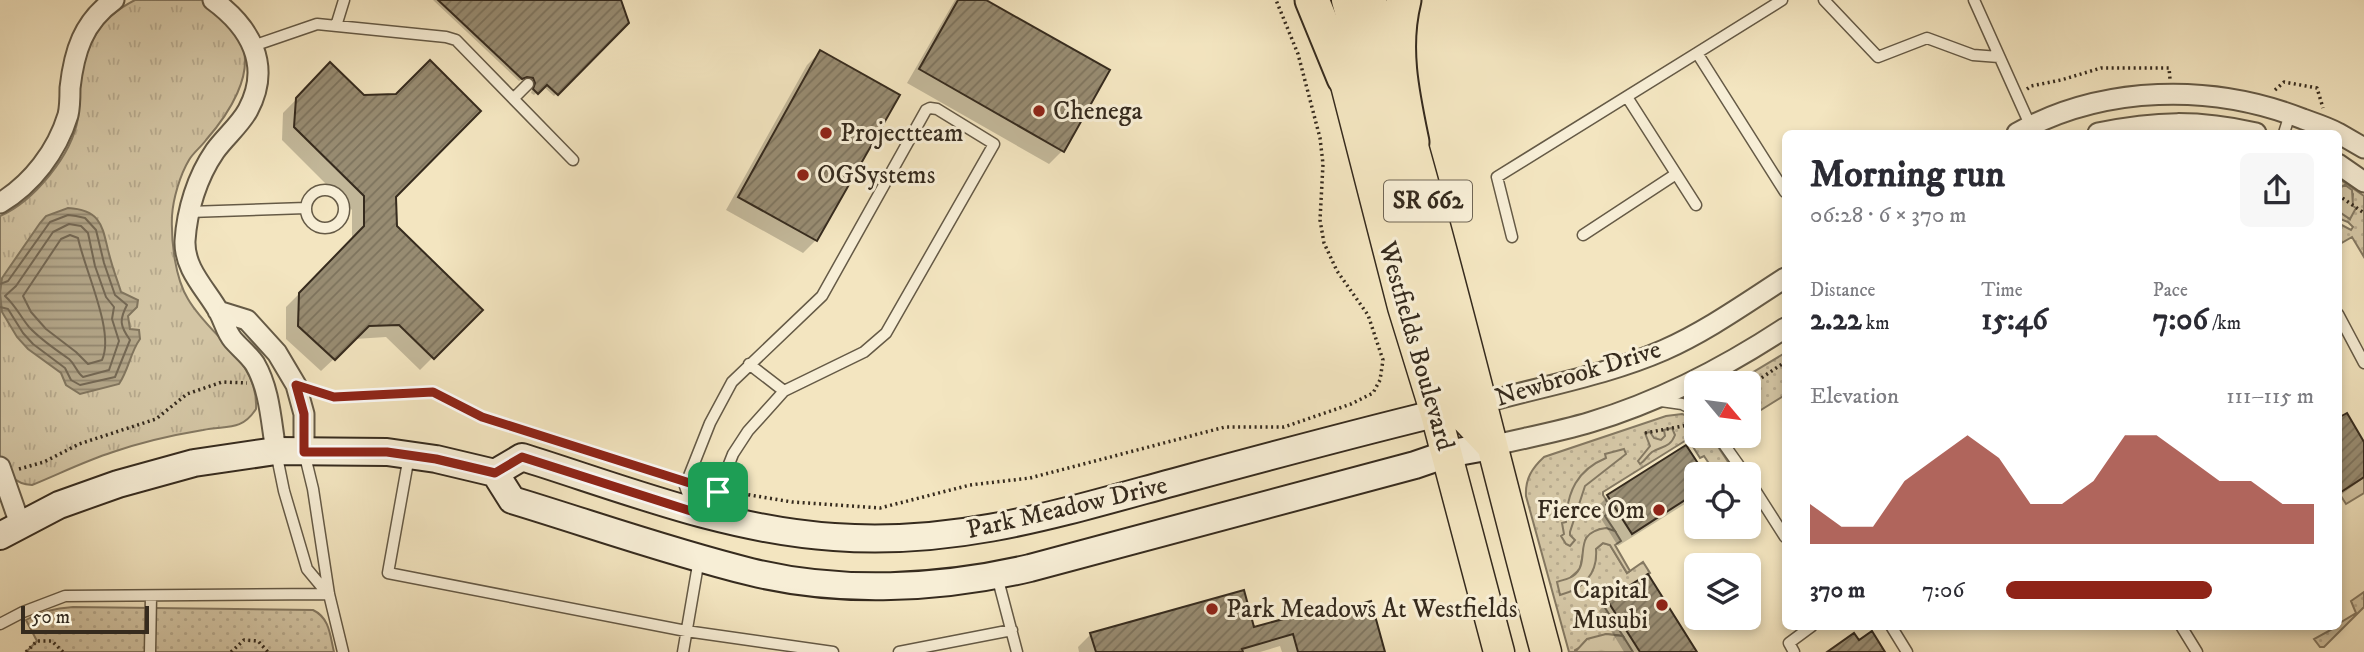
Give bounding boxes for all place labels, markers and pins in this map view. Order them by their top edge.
place label: Chenega [1053,95,1143,128]
marker: Chenega [1031,103,1047,119]
place label: Projectteam [840,117,964,150]
marker: Projectteam [818,125,834,141]
place label: OGSystems [817,159,935,192]
marker: OGSystems [795,167,811,183]
pin [688,462,748,522]
place label: Fierce Om [1537,494,1645,527]
marker: Fierce Om [1651,502,1667,518]
place label: Capital Musubi [1572,574,1648,637]
place label: Park Meadows At Westfields [1226,593,1518,626]
marker: Capital Musubi [1654,597,1670,613]
marker: Park Meadows At Westfields [1204,601,1220,617]

